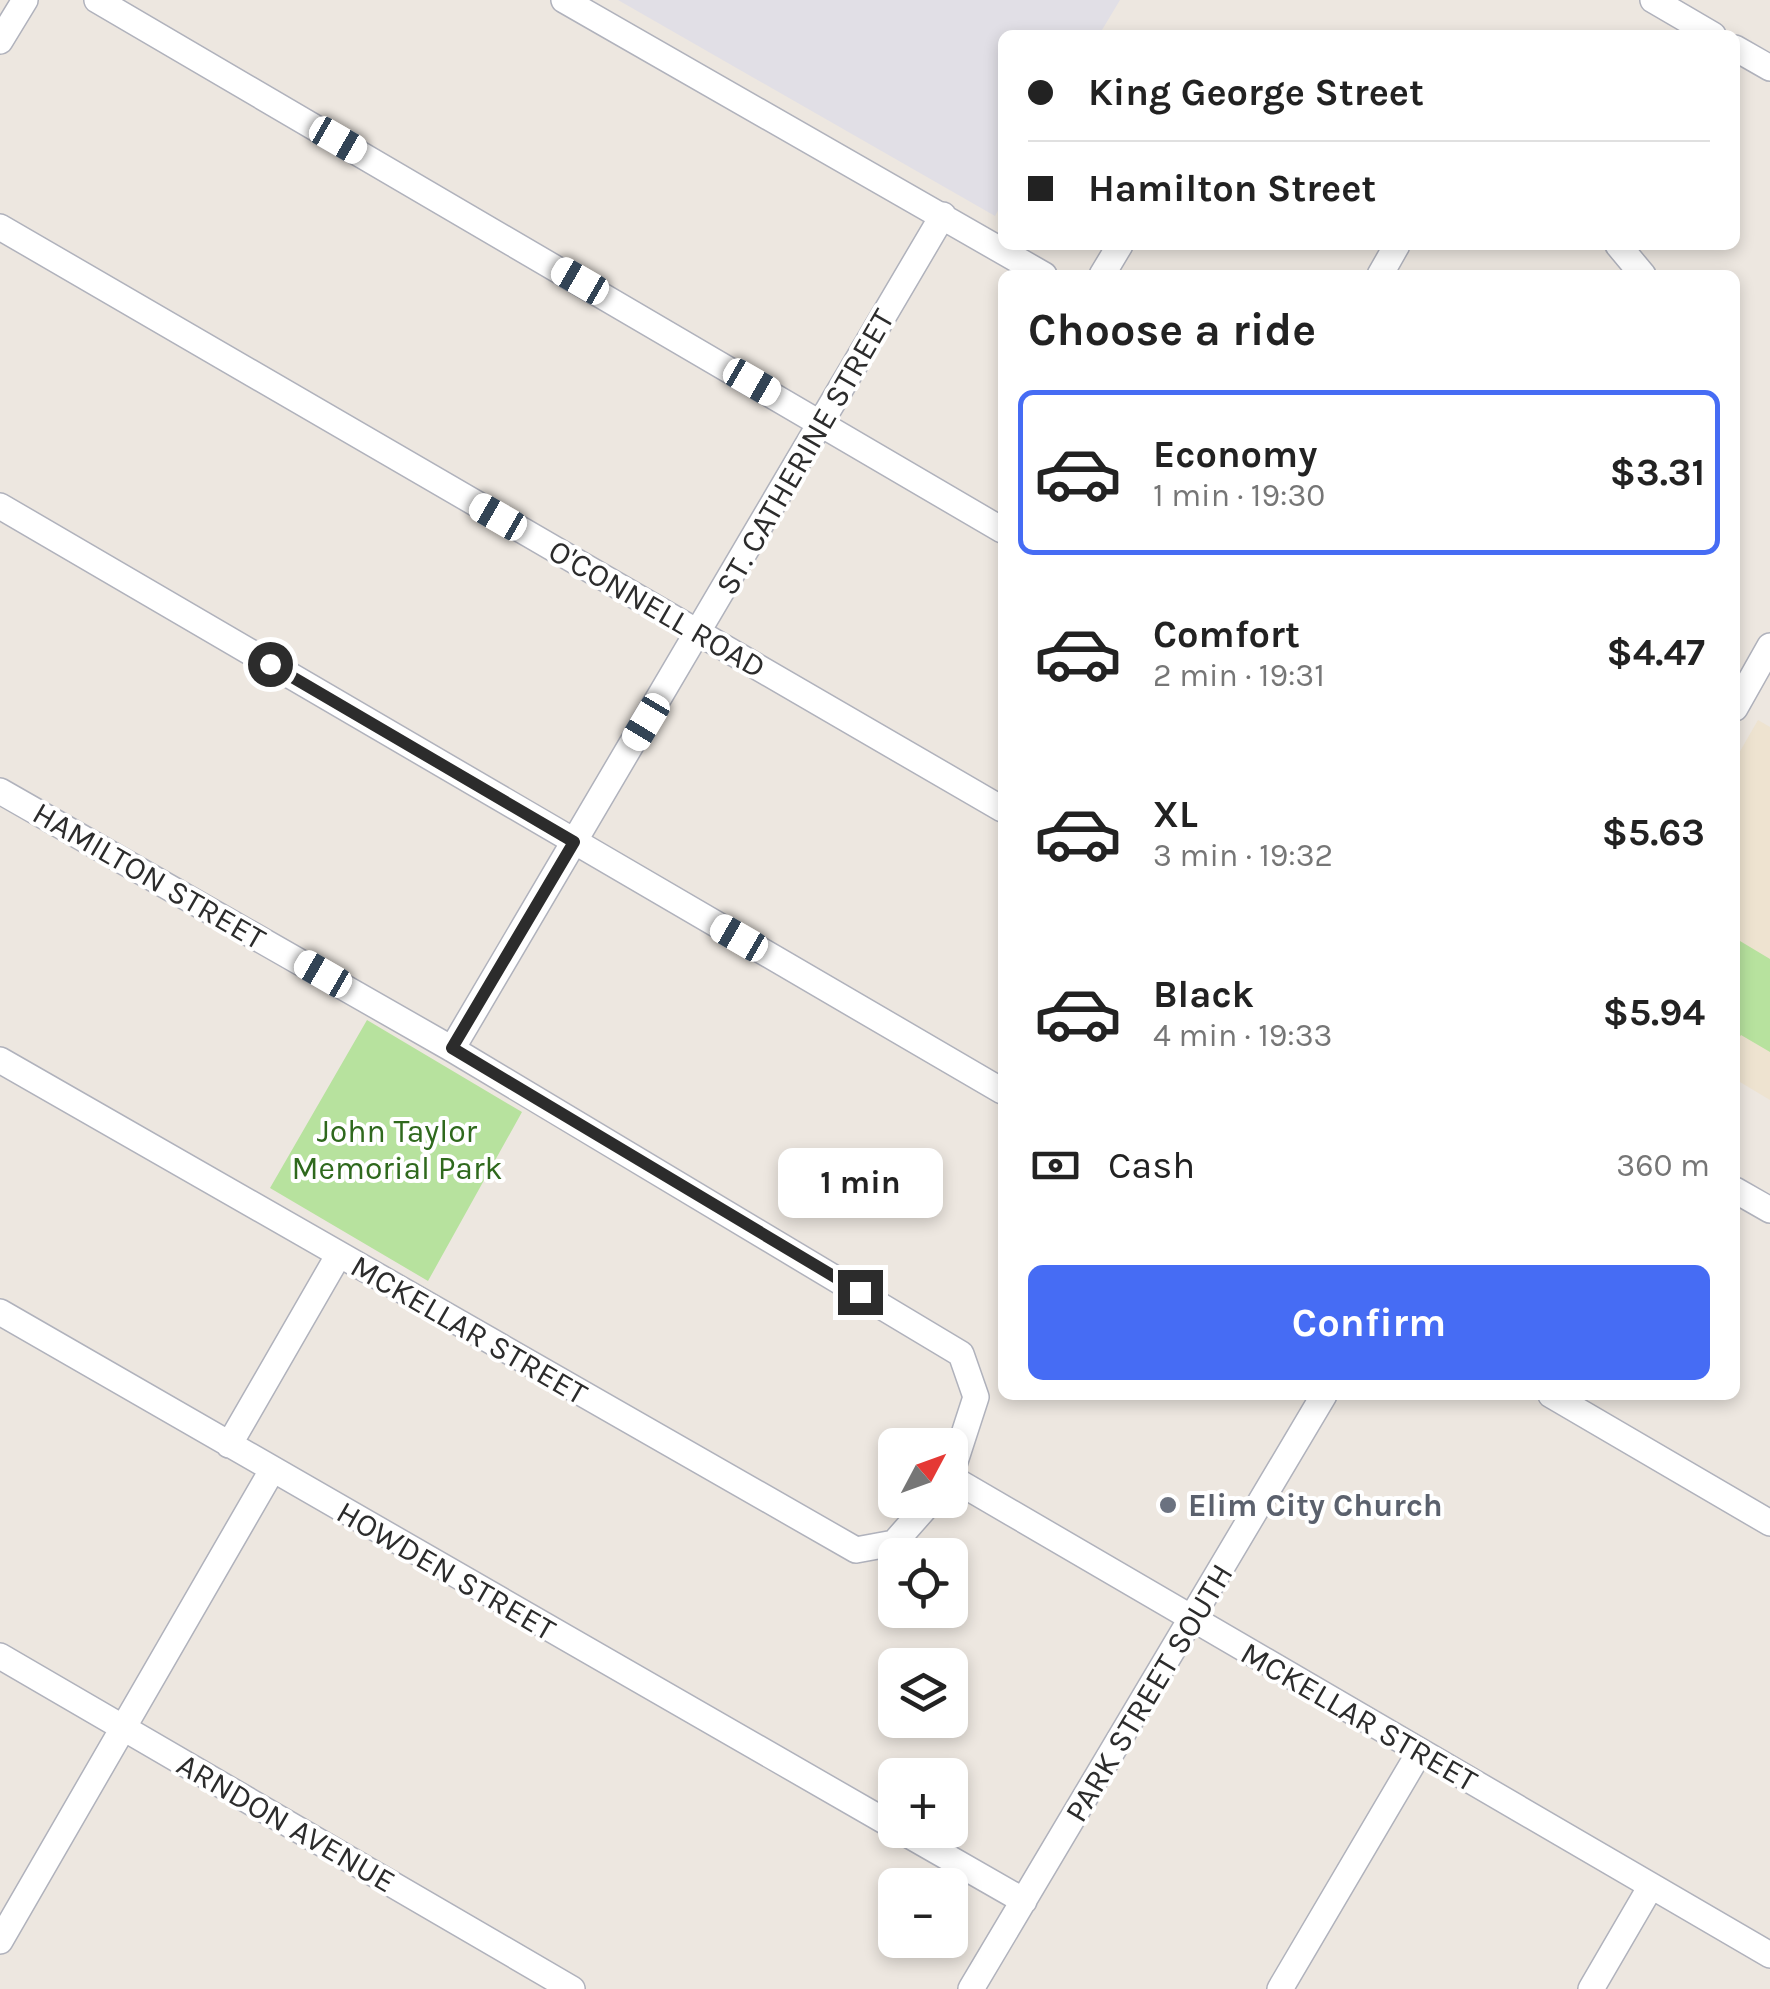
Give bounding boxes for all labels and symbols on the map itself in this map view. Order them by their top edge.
car [305,112,371,168]
car [547,253,613,309]
street label: ST. CATHERINE STREET [708,303,902,601]
car [719,354,785,410]
car [465,489,531,545]
street label: O'CONNELL ROAD [542,532,772,686]
route start [248,642,293,687]
car [618,689,674,755]
street label: HAMILTON STREET [26,794,272,958]
car [706,910,772,966]
car [290,946,356,1002]
park label: John Taylor Memorial Park [291,1113,503,1187]
callout: 1 min [778,1147,942,1217]
street label: MCKELLAR STREET [344,1247,594,1413]
route end [838,1270,883,1315]
north arrow [878,1428,968,1518]
place label: Elim City Church [1188,1487,1443,1524]
street label: HOWDEN STREET [330,1493,562,1649]
marker: Elim City Church [1157,1494,1179,1516]
street label: PARK STREET SOUTH [1057,1557,1241,1829]
street label: MCKELLAR STREET [1234,1634,1484,1800]
street label: ARNDON AVENUE [170,1746,402,1900]

